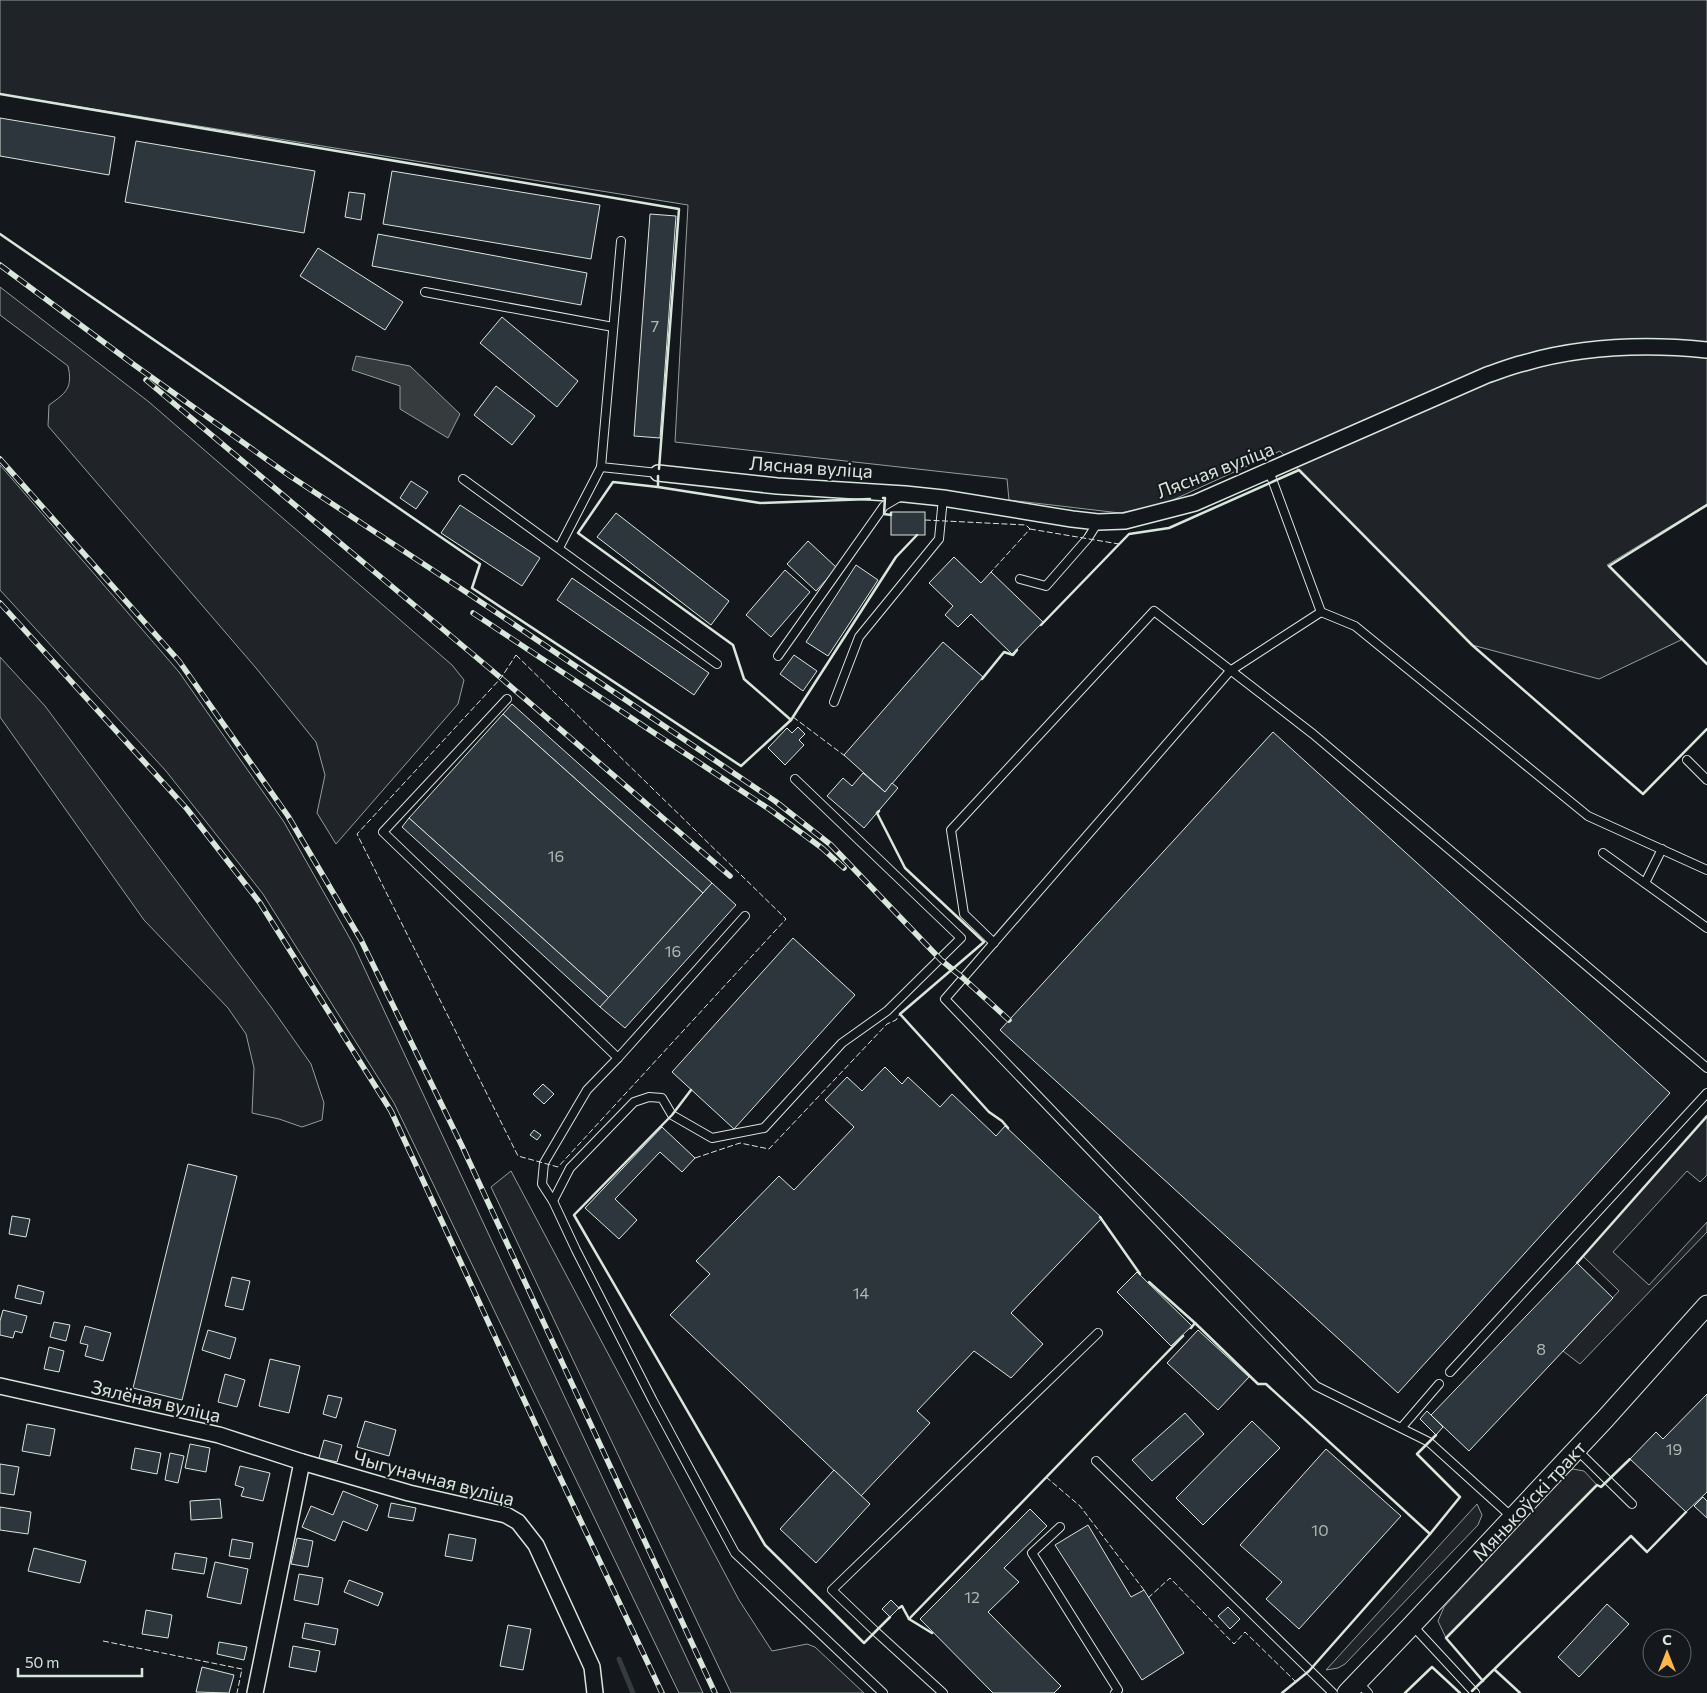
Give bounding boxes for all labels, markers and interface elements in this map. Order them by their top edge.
house number: 7 [651,316,659,335]
street label: Лясная вуліца [1153,437,1277,502]
street label: Лясная вуліца [748,451,874,482]
house number: 16 [548,846,564,865]
house number: 16 [665,941,681,960]
house number: 14 [853,1283,870,1302]
house number: 8 [1536,1339,1546,1358]
street label: Зялёная вуліца [89,1374,223,1427]
street label: Мянькоўскі тракт [1467,1436,1590,1566]
house number: 19 [1666,1439,1682,1458]
street label: Чыгуначная вуліца [351,1445,517,1510]
house number: 10 [1311,1520,1329,1539]
house number: 12 [964,1587,980,1606]
north arrow [1642,1628,1692,1678]
text: С [1662,1631,1672,1648]
scale bar [18,1646,141,1678]
text: 50 m [25,1653,59,1671]

